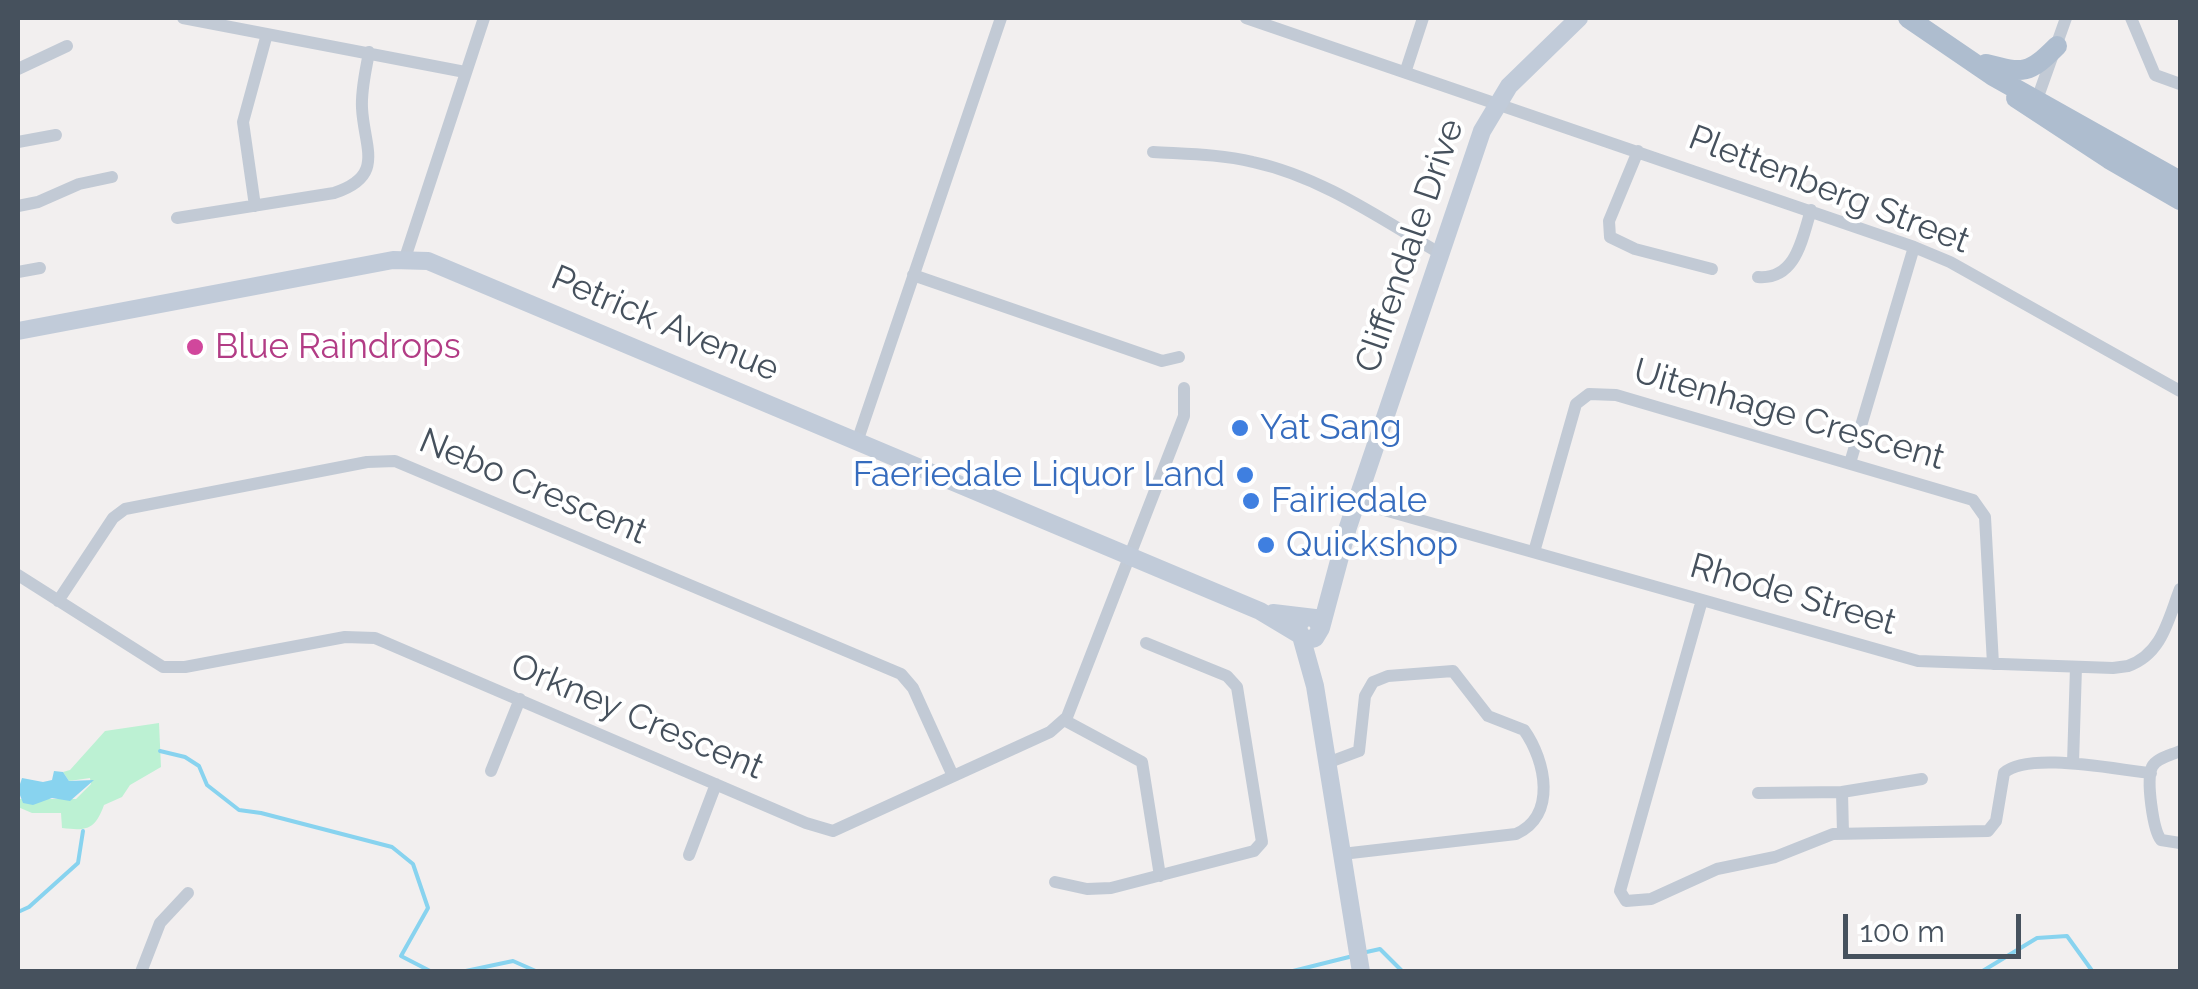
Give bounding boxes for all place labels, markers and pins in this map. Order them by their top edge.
place label: Blue Raindrops [215,326,461,368]
marker: Blue Raindrops [184,336,206,358]
place label: Yat Sang [1260,407,1402,449]
marker: Yat Sang [1229,417,1251,439]
place label: Faeriedale Liquor Land [853,454,1225,496]
marker: Faeriedale Liquor Land [1234,464,1256,486]
place label: Fairiedale [1271,480,1427,522]
marker: Fairiedale [1240,490,1262,512]
place label: Quickshop [1286,524,1458,566]
marker: Quickshop [1255,534,1277,556]

